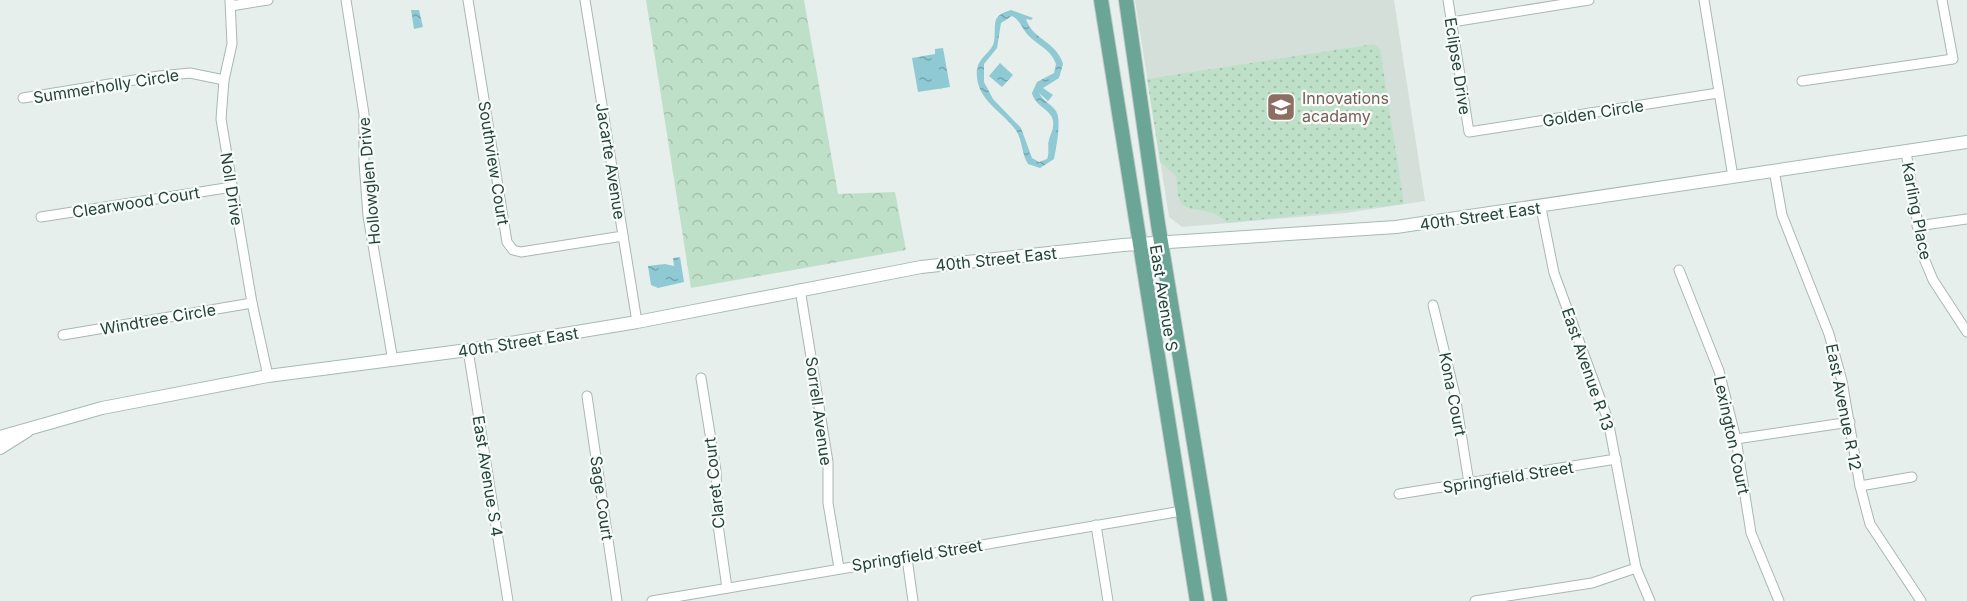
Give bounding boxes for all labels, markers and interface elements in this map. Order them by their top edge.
street label: Eclipse Drive [1440,16,1476,116]
street label: Summerholly Circle [32,65,180,107]
place label: Innovations acadamy [1302,88,1389,126]
school or university icon: Innovations acadamy [1265,91,1297,123]
street label: Golden Circle [1541,95,1645,131]
street label: Southview Court [474,99,514,227]
street label: Jacarte Avenue [592,101,630,221]
street label: Hollowglen Drive [353,116,385,246]
street label: Noll Drive [216,151,248,227]
street label: Karling Place [1898,160,1936,262]
street label: Clearwood Court [71,182,201,222]
street label: 40th Street East [1418,198,1542,234]
street label: 40th Street East [934,243,1058,275]
street label: East Avenue S [1146,243,1182,353]
street label: Windtree Circle [99,299,217,339]
street label: East Avenue R 13 [1558,305,1618,433]
street label: 40th Street East [456,323,580,361]
street label: East Avenue R 12 [1822,342,1866,472]
street label: Kona Court [1435,350,1471,438]
street label: Sorrell Avenue [801,355,837,467]
street label: Lexington Court [1710,374,1754,496]
street label: East Avenue S 4 [469,414,507,538]
street label: Claret Court [699,436,729,530]
street label: Sage Court [586,454,618,542]
street label: Springfield Street [1441,457,1575,497]
street label: Springfield Street [850,535,984,575]

